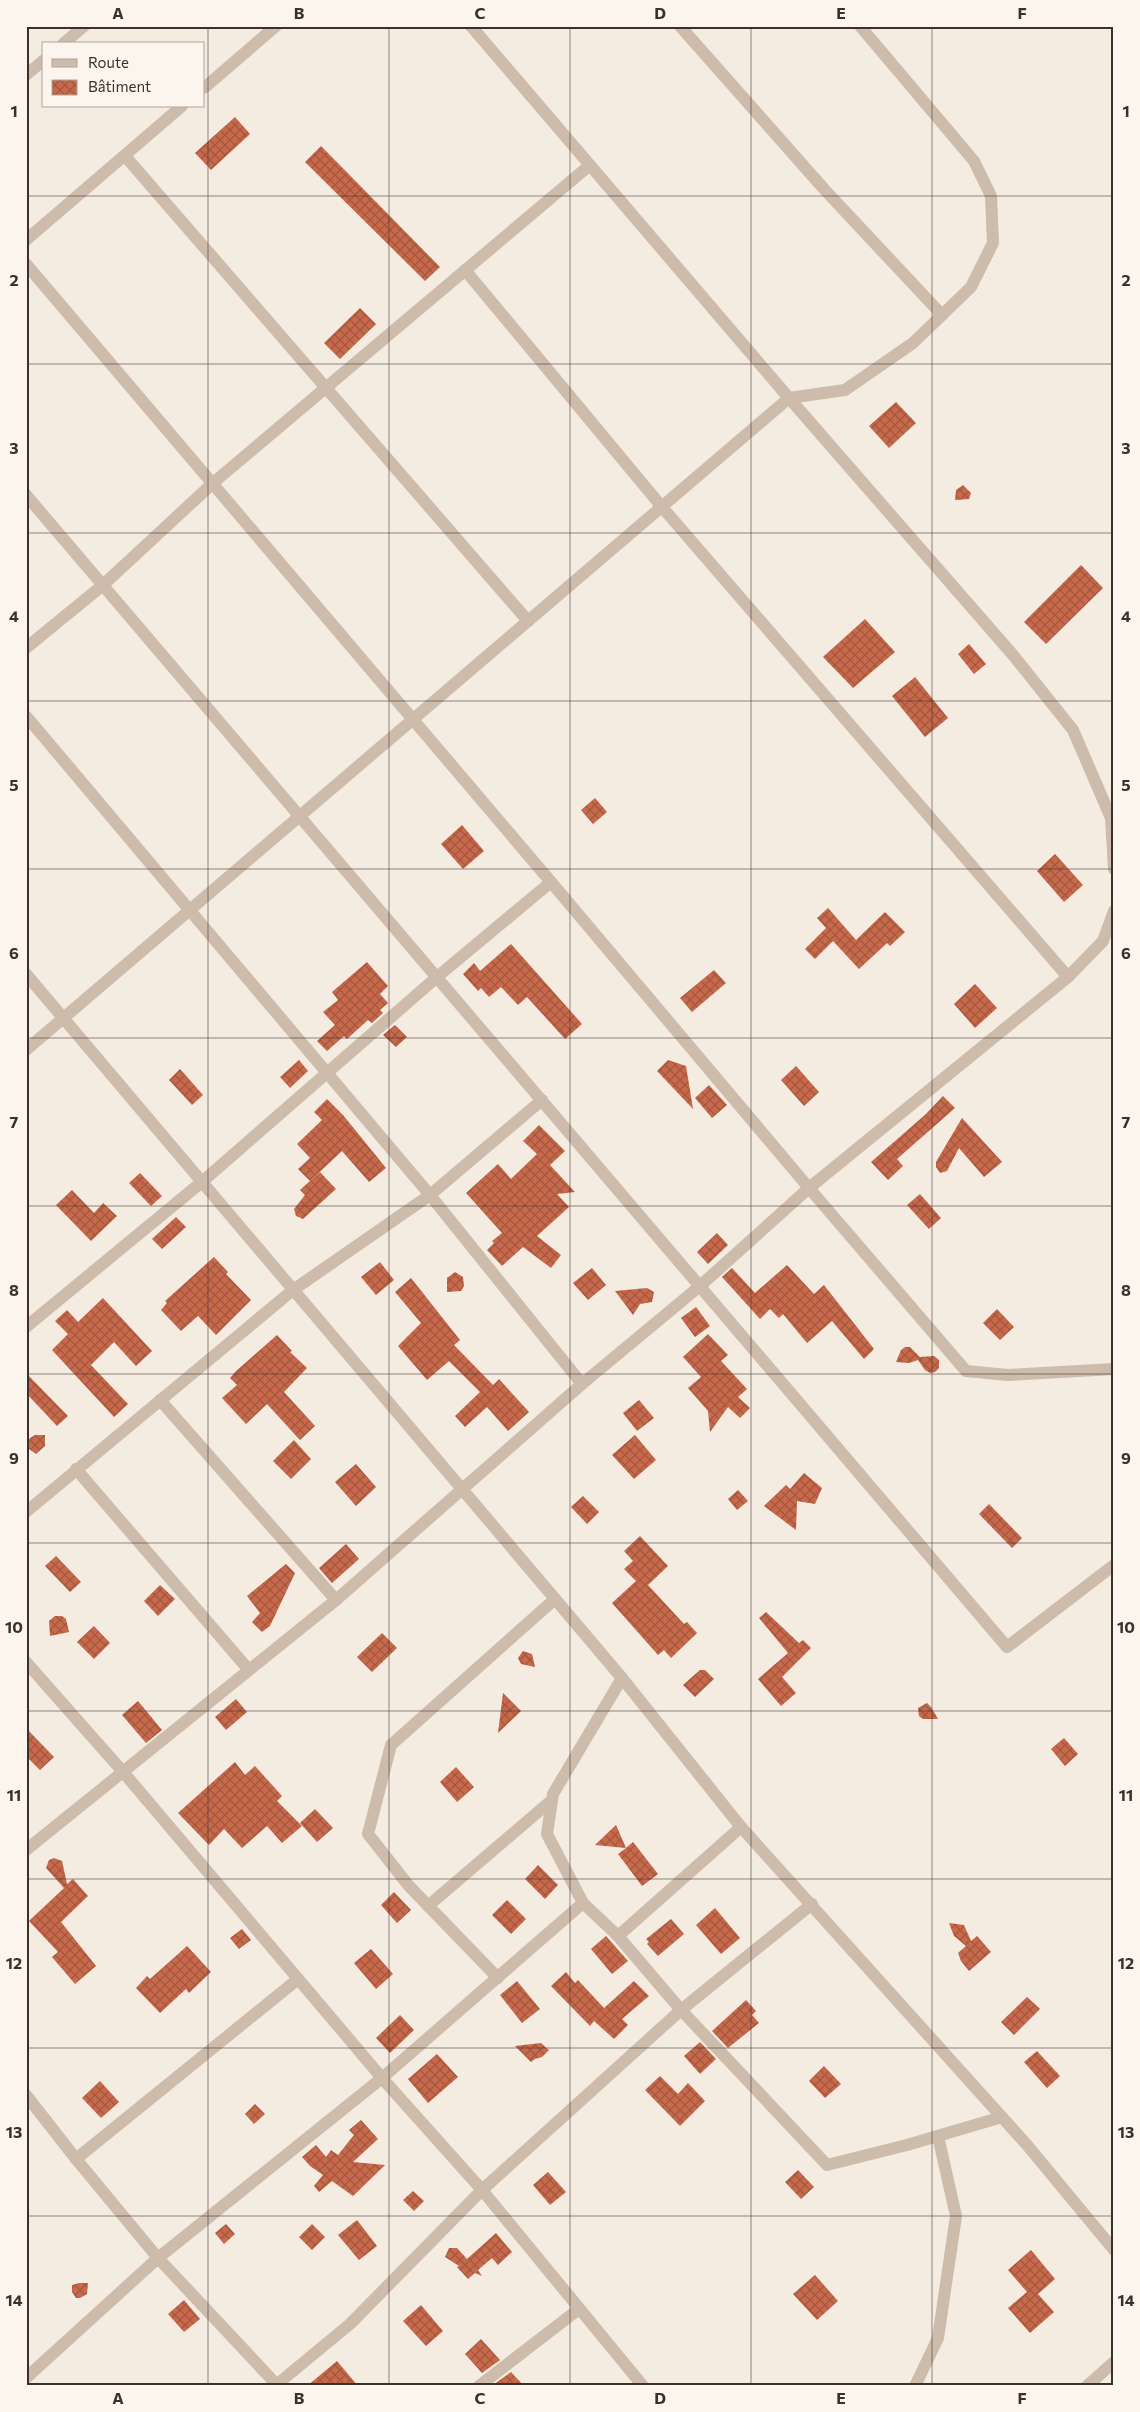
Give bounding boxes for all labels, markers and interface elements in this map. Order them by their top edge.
text: A [112,3,124,22]
text: B [294,3,305,22]
text: C [475,3,486,22]
text: D [654,3,666,22]
text: E [836,3,846,22]
text: F [1017,3,1027,22]
legend [42,42,205,108]
text: Route [88,53,129,71]
text: Bâtiment [88,77,151,95]
text: 1 [10,101,18,120]
text: 1 [1122,101,1130,120]
text: 2 [9,270,19,289]
text: 2 [1121,270,1131,289]
text: 3 [9,438,19,457]
text: 3 [1121,438,1131,457]
text: 4 [9,606,19,625]
text: 4 [1121,606,1131,625]
text: 5 [9,775,19,794]
text: 5 [1121,775,1131,794]
text: 6 [9,943,19,962]
text: 6 [1121,943,1131,962]
text: 7 [10,1112,19,1131]
text: 7 [1122,1112,1131,1131]
text: 8 [9,1280,19,1299]
text: 8 [1121,1280,1131,1299]
text: 9 [9,1448,19,1467]
text: 9 [1121,1448,1131,1467]
text: 10 [5,1617,23,1636]
text: 10 [1117,1617,1135,1636]
text: 11 [7,1785,21,1804]
text: 11 [1119,1785,1133,1804]
text: 12 [6,1953,22,1972]
text: 12 [1118,1953,1134,1972]
text: 13 [6,2122,22,2141]
text: 13 [1118,2122,1134,2141]
text: 14 [5,2290,23,2309]
text: 14 [1117,2290,1135,2309]
text: A [112,2388,124,2407]
text: B [294,2388,305,2407]
text: C [475,2388,486,2407]
text: D [654,2388,666,2407]
text: E [836,2388,846,2407]
text: F [1017,2388,1027,2407]

